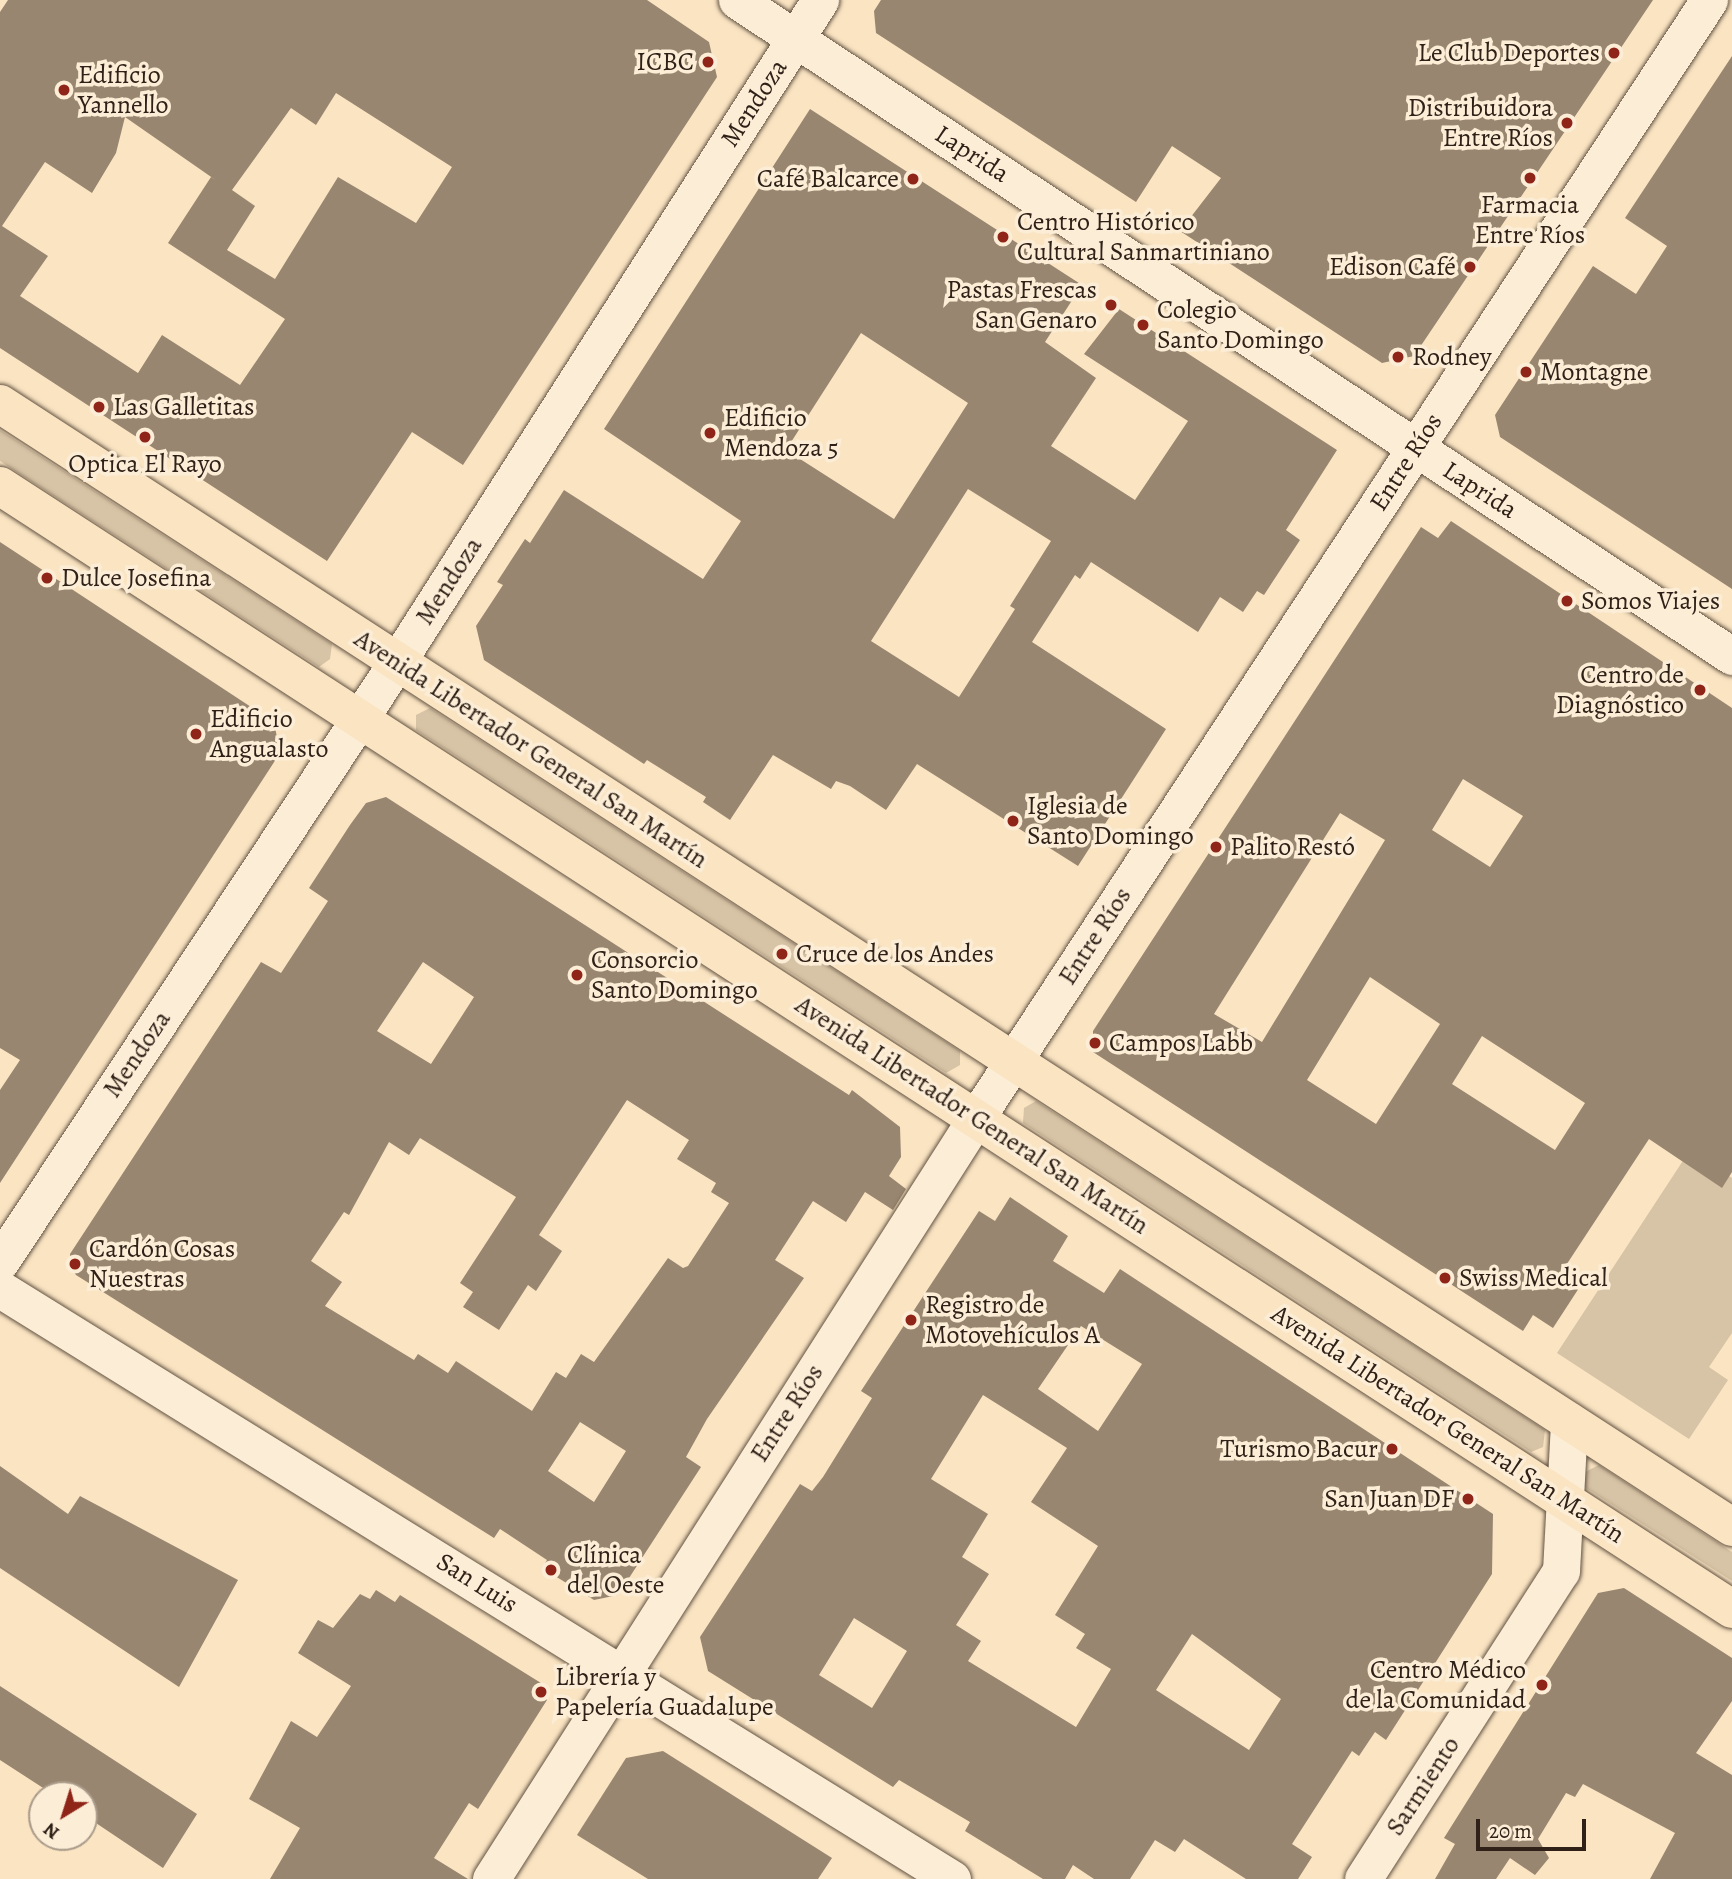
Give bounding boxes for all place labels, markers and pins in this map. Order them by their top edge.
place label: Le Club Deportes [1418,37,1600,69]
marker: Le Club Deportes [1606,45,1622,61]
place label: ICBC [637,46,694,78]
marker: ICBC [700,54,716,70]
place label: Edificio Yannello [78,59,168,120]
marker: Edificio Yannello [56,82,72,98]
place label: Distribuidora Entre Ríos [1408,92,1553,154]
marker: Distribuidora Entre Ríos [1559,115,1575,131]
place label: Café Balcarce [757,163,899,195]
marker: Farmacia Entre Ríos [1522,170,1538,186]
marker: Café Balcarce [905,171,921,187]
place label: Farmacia Entre Ríos [1475,189,1585,250]
place label: Centro Histórico Cultural Sanmartiniano [1017,206,1270,268]
marker: Centro Histórico Cultural Sanmartiniano [995,229,1011,245]
place label: Edison Café [1329,251,1456,283]
marker: Edison Café [1462,259,1478,275]
place label: Pastas Frescas San Genaro [946,274,1097,336]
place label: Colegio Santo Domingo [1157,294,1324,356]
marker: Pastas Frescas San Genaro [1103,297,1119,313]
marker: Colegio Santo Domingo [1135,317,1151,333]
place label: Rodney [1412,341,1492,373]
marker: Rodney [1390,349,1406,365]
place label: Montagne [1540,356,1648,388]
marker: Montagne [1518,364,1534,380]
place label: Las Galletitas [113,391,254,423]
marker: Las Galletitas [91,399,107,415]
place label: Edificio Mendoza 5 [724,402,839,464]
marker: Edificio Mendoza 5 [702,425,718,441]
marker: Optica El Rayo [137,429,153,445]
place label: Optica El Rayo [68,448,222,480]
place label: Dulce Josefina [61,562,211,594]
marker: Dulce Josefina [39,570,55,586]
place label: Somos Viajes [1581,585,1720,617]
marker: Somos Viajes [1559,593,1575,609]
place label: Centro de Diagnóstico [1556,659,1684,720]
marker: Centro de Diagnóstico [1690,680,1710,700]
place label: Edificio Angualasto [210,703,329,764]
marker: Edificio Angualasto [188,726,204,742]
place label: Iglesia de Santo Domingo [1027,790,1194,852]
marker: Iglesia de Santo Domingo [1005,813,1021,829]
place label: Palito Restó [1230,831,1355,863]
marker: Palito Restó [1208,839,1224,855]
place label: Cruce de los Andes [796,938,994,970]
place label: Consorcio Santo Domingo [591,944,758,1006]
marker: Cruce de los Andes [774,946,790,962]
marker: Consorcio Santo Domingo [569,967,585,983]
place label: Campos Labb [1109,1027,1253,1059]
marker: Campos Labb [1087,1035,1103,1051]
place label: Cardón Cosas Nuestras [89,1233,235,1294]
marker: Cardón Cosas Nuestras [67,1256,83,1272]
place label: Swiss Medical [1459,1262,1608,1294]
marker: Swiss Medical [1437,1270,1453,1286]
place label: Registro de Motovehículos A [925,1289,1100,1350]
marker: Registro de Motovehículos A [903,1312,919,1328]
place label: Turismo Bacur [1220,1433,1378,1465]
marker: Turismo Bacur [1384,1441,1400,1457]
place label: San Juan DF [1324,1483,1454,1515]
marker: San Juan DF [1460,1491,1476,1507]
place label: Clínica del Oeste [567,1539,664,1600]
marker: Clínica del Oeste [541,1560,561,1580]
place label: Centro Médico de la Comunidad [1346,1654,1526,1716]
place label: Librería y Papelería Guadalupe [555,1661,774,1722]
marker: Centro Médico de la Comunidad [1532,1675,1552,1695]
marker: Librería y Papelería Guadalupe [533,1684,549,1700]

